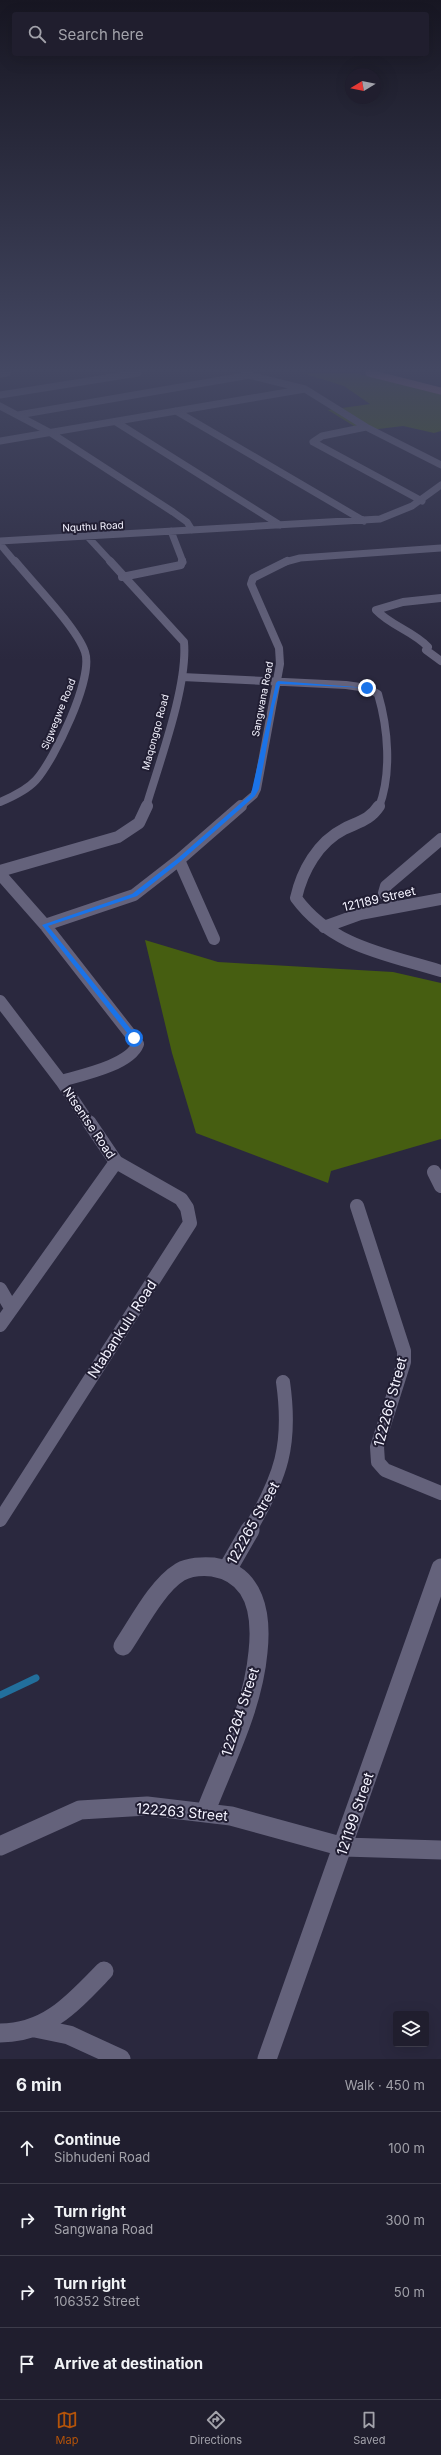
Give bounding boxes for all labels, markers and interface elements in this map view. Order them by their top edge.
search box [12,12,429,56]
icon: search [26,23,48,45]
text: Search here [58,25,144,44]
north arrow [345,68,381,104]
street label: Nquthu Road [62,518,124,534]
street label: Sangwana Road [249,660,275,738]
street label: Sigwegwe Road [38,677,78,751]
route end [358,679,376,697]
street label: Maqongqo Road [139,693,171,771]
street label: 121189 Street [341,883,417,914]
route start [125,1029,143,1047]
street label: Ntsentse Road [60,1084,119,1161]
street label: Ntabankulu Road [84,1277,160,1381]
street label: 122266 Street [369,1355,410,1449]
street label: 122265 Street [223,1478,282,1567]
street label: 122264 Street [217,1665,262,1758]
street label: 121199 Street [332,1770,377,1857]
street label: 122263 Street [135,1799,229,1824]
map controls [393,2011,429,2047]
button: layers [393,2011,429,2047]
text: 6 min [16,2075,62,2095]
text: Walk · 450 m [345,2077,425,2093]
text: Continue [54,2130,121,2149]
icon: ahead [16,2137,38,2159]
text: 100 m [388,2140,425,2156]
text: Sibhudeni Road [54,2149,150,2165]
text: Turn right [54,2202,126,2221]
icon: right [16,2209,38,2231]
text: 300 m [386,2212,425,2228]
text: Sangwana Road [54,2221,153,2237]
text: Turn right [54,2274,126,2293]
icon: right [16,2281,38,2303]
text: 50 m [394,2284,425,2300]
text: 106352 Street [54,2293,140,2309]
icon: arrive [16,2353,38,2375]
text: Arrive at destination [54,2354,203,2373]
tab: Map [56,2409,78,2447]
tab: Directions [190,2409,242,2447]
tab: Saved [353,2409,385,2447]

